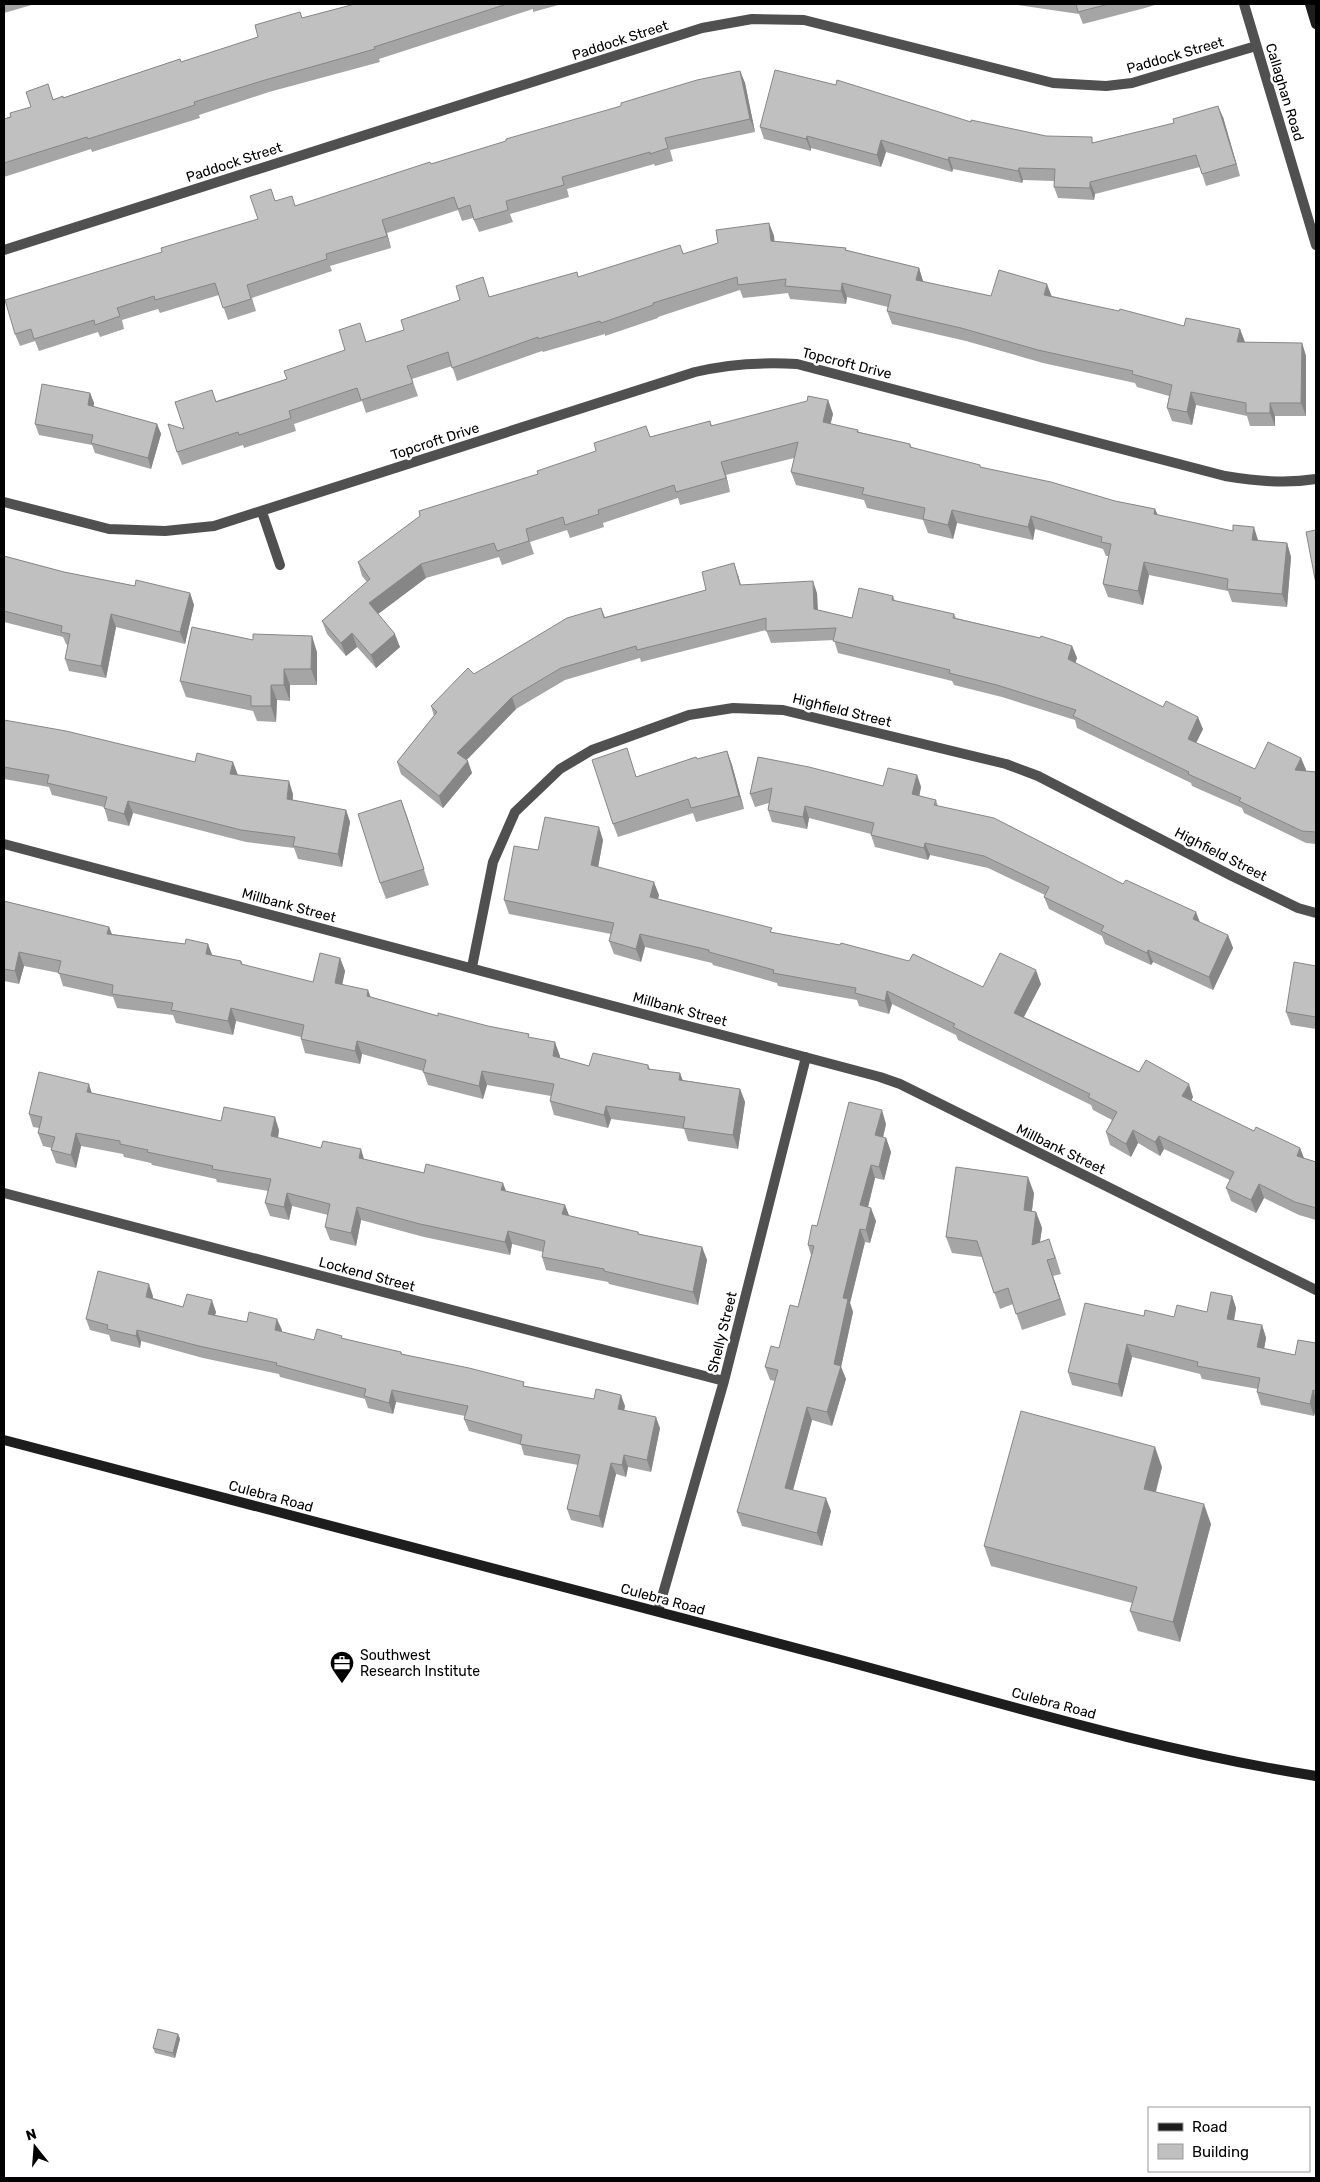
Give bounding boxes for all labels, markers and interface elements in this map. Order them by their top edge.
street label: Paddock Street [570,17,671,64]
street label: Paddock Street [1125,33,1226,77]
street label: Callaghan Road [1262,41,1307,143]
street label: Paddock Street [184,139,285,186]
street label: Topcroft Drive [800,344,894,383]
street label: Topcroft Drive [389,419,482,464]
street label: Highfield Street [791,690,894,731]
street label: Highfield Street [1172,824,1270,885]
street label: Millbank Street [240,885,338,926]
street label: Millbank Street [631,989,729,1030]
street label: Millbank Street [1014,1121,1108,1179]
street label: Lockend Street [317,1253,417,1296]
street label: Shelly Street [704,1289,741,1375]
street label: Culebra Road [227,1477,315,1516]
street label: Culebra Road [619,1580,707,1619]
place label: Southwest Research Institute [360,1647,480,1680]
office icon: Southwest Research Institute [329,1650,355,1684]
street label: Culebra Road [1010,1684,1098,1723]
legend [1148,2107,1310,2172]
text: Road [1192,2118,1228,2136]
north arrow [10,2122,60,2172]
text: N [24,2125,39,2145]
text: Building [1192,2143,1249,2161]

